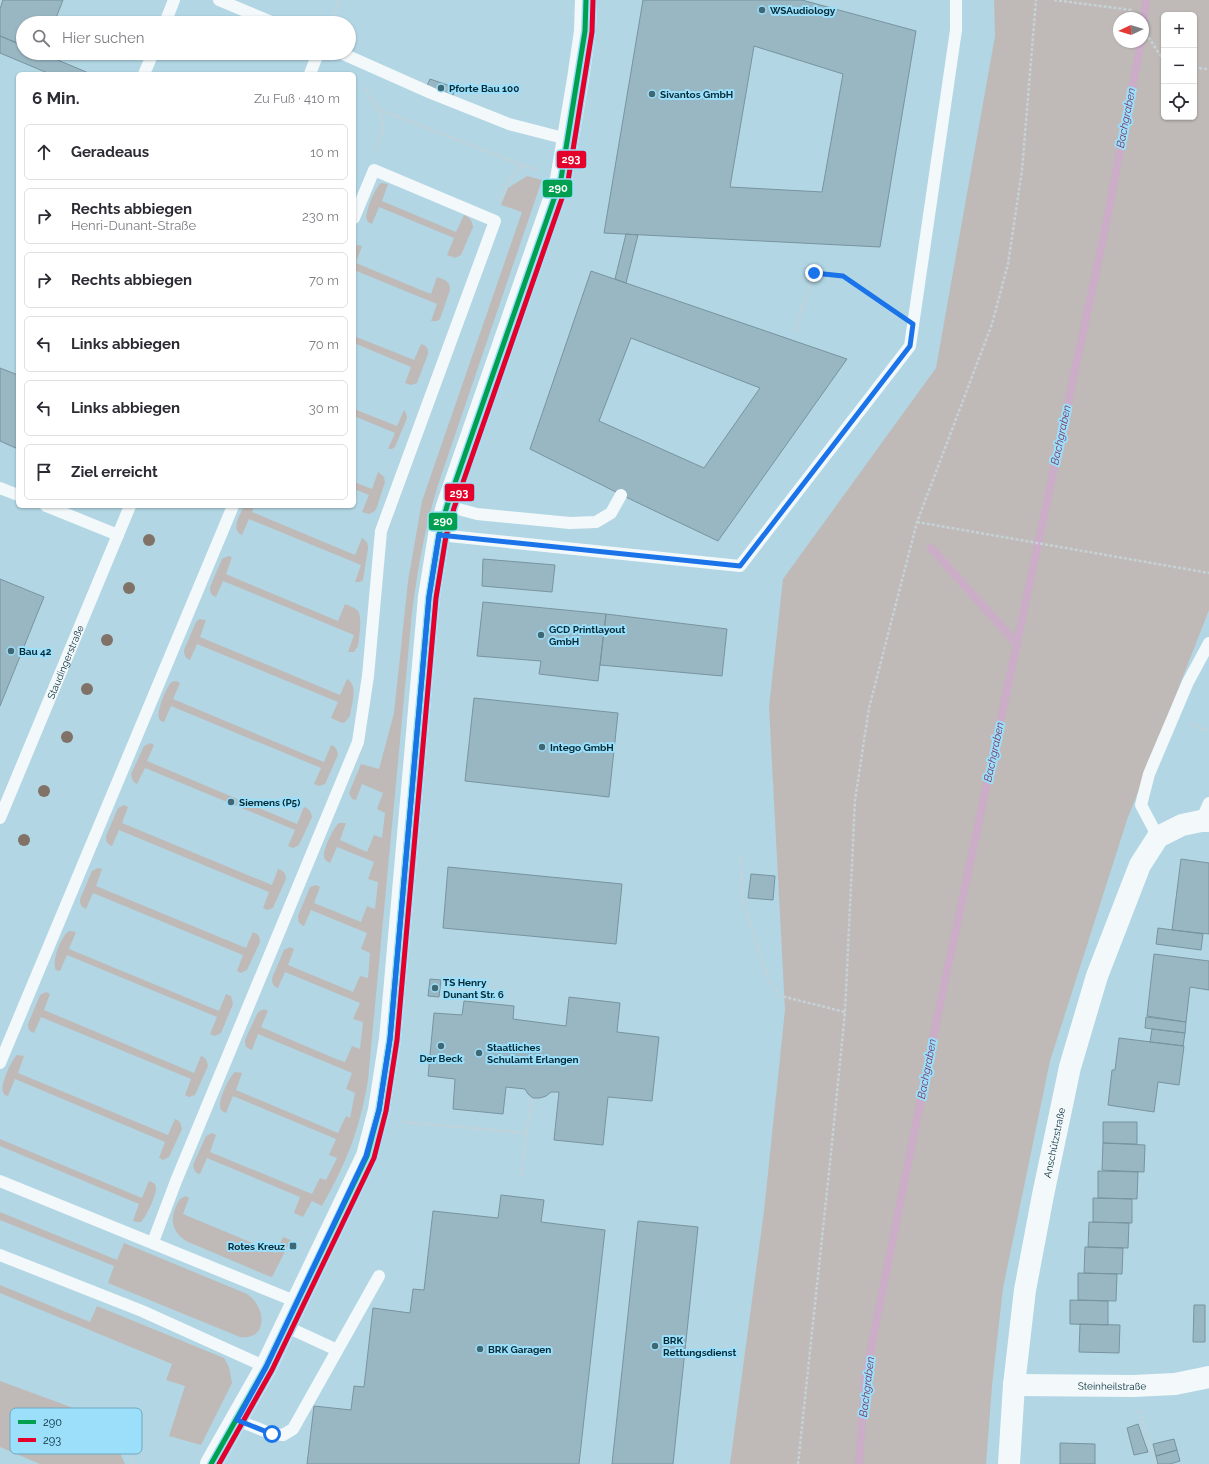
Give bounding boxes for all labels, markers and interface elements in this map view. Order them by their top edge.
marker: WSAudiology [757,5,767,15]
place label: WSAudiology [770,5,836,16]
north arrow [1113,12,1149,48]
map controls [1161,12,1197,120]
button: + [1161,12,1197,48]
search box [16,16,356,60]
icon: search [30,27,52,49]
text: Hier suchen [62,29,145,47]
button: − [1161,48,1197,84]
marker: Pforte Bau 100 [436,83,446,93]
place label: Pforte Bau 100 [449,83,519,94]
button: locate [1161,84,1197,120]
water label: Bachgraben [1114,87,1138,149]
text: 6 Min. [32,88,80,108]
marker: Sivantos GmbH [647,89,657,99]
place label: Sivantos GmbH [660,89,733,100]
text: Zu Fuß · 410 m [254,91,340,106]
icon: ahead [33,141,55,163]
text: Geradeaus [71,143,149,161]
text: 10 m [310,145,339,160]
line badge: 293 [556,150,587,169]
text: 293 [562,153,580,166]
line badge: 290 [542,179,573,198]
text: 290 [548,182,568,195]
text: Rechts abbiegen [71,200,192,218]
icon: right [33,205,55,227]
text: 230 m [302,209,339,224]
text: Henri-Dunant-Straße [71,218,196,233]
route end [805,264,823,282]
icon: right [33,269,55,291]
text: Rechts abbiegen [71,271,192,289]
text: 70 m [309,273,339,288]
icon: left [33,333,55,355]
text: Links abbiegen [71,335,180,353]
text: 70 m [309,337,339,352]
icon: left [33,397,55,419]
text: Links abbiegen [71,399,180,417]
text: 30 m [309,401,339,416]
water label: Bachgraben [1048,404,1074,466]
icon: arrive [33,461,55,483]
text: Ziel erreicht [71,463,158,481]
line badge: 293 [444,483,475,502]
text: 293 [450,487,468,500]
line badge: 290 [428,512,458,531]
text: 290 [433,515,453,528]
street label: Staudingerstraße [45,623,85,701]
place label: GCD Printlayout GmbH [549,624,625,647]
marker: GCD Printlayout GmbH [536,630,546,640]
marker: Bau 42 [6,646,16,656]
place label: Bau 42 [19,646,52,657]
water label: Bachgraben [981,721,1007,783]
marker: Intego GmbH [537,742,547,752]
place label: Intego GmbH [550,742,614,753]
marker: Siemens (P5) [226,797,236,807]
place label: Siemens (P5) [239,797,300,808]
place label: TS Henry Dunant Str. 6 [443,977,504,1000]
marker: TS Henry Dunant Str. 6 [430,983,440,993]
water label: Bachgraben [915,1038,939,1100]
marker: Der Beck [436,1041,446,1051]
place label: Staatliches Schulamt Erlangen [487,1042,579,1065]
marker: Staatliches Schulamt Erlangen [474,1048,484,1058]
place label: Der Beck [419,1053,463,1064]
street label: Anschützstraße [1041,1106,1067,1179]
place label: Rotes Kreuz [228,1241,285,1252]
marker: Rotes Kreuz [288,1241,298,1251]
place label: BRK Rettungsdienst [663,1335,737,1358]
marker: BRK Rettungsdienst [650,1341,660,1351]
marker: BRK Garagen [475,1344,485,1354]
place label: BRK Garagen [488,1344,551,1355]
water label: Bachgraben [857,1356,877,1418]
street label: Steinheilstraße [1078,1380,1147,1392]
legend [10,1408,142,1454]
text: 290 [43,1416,62,1429]
route start [263,1425,281,1443]
text: 293 [43,1434,61,1447]

